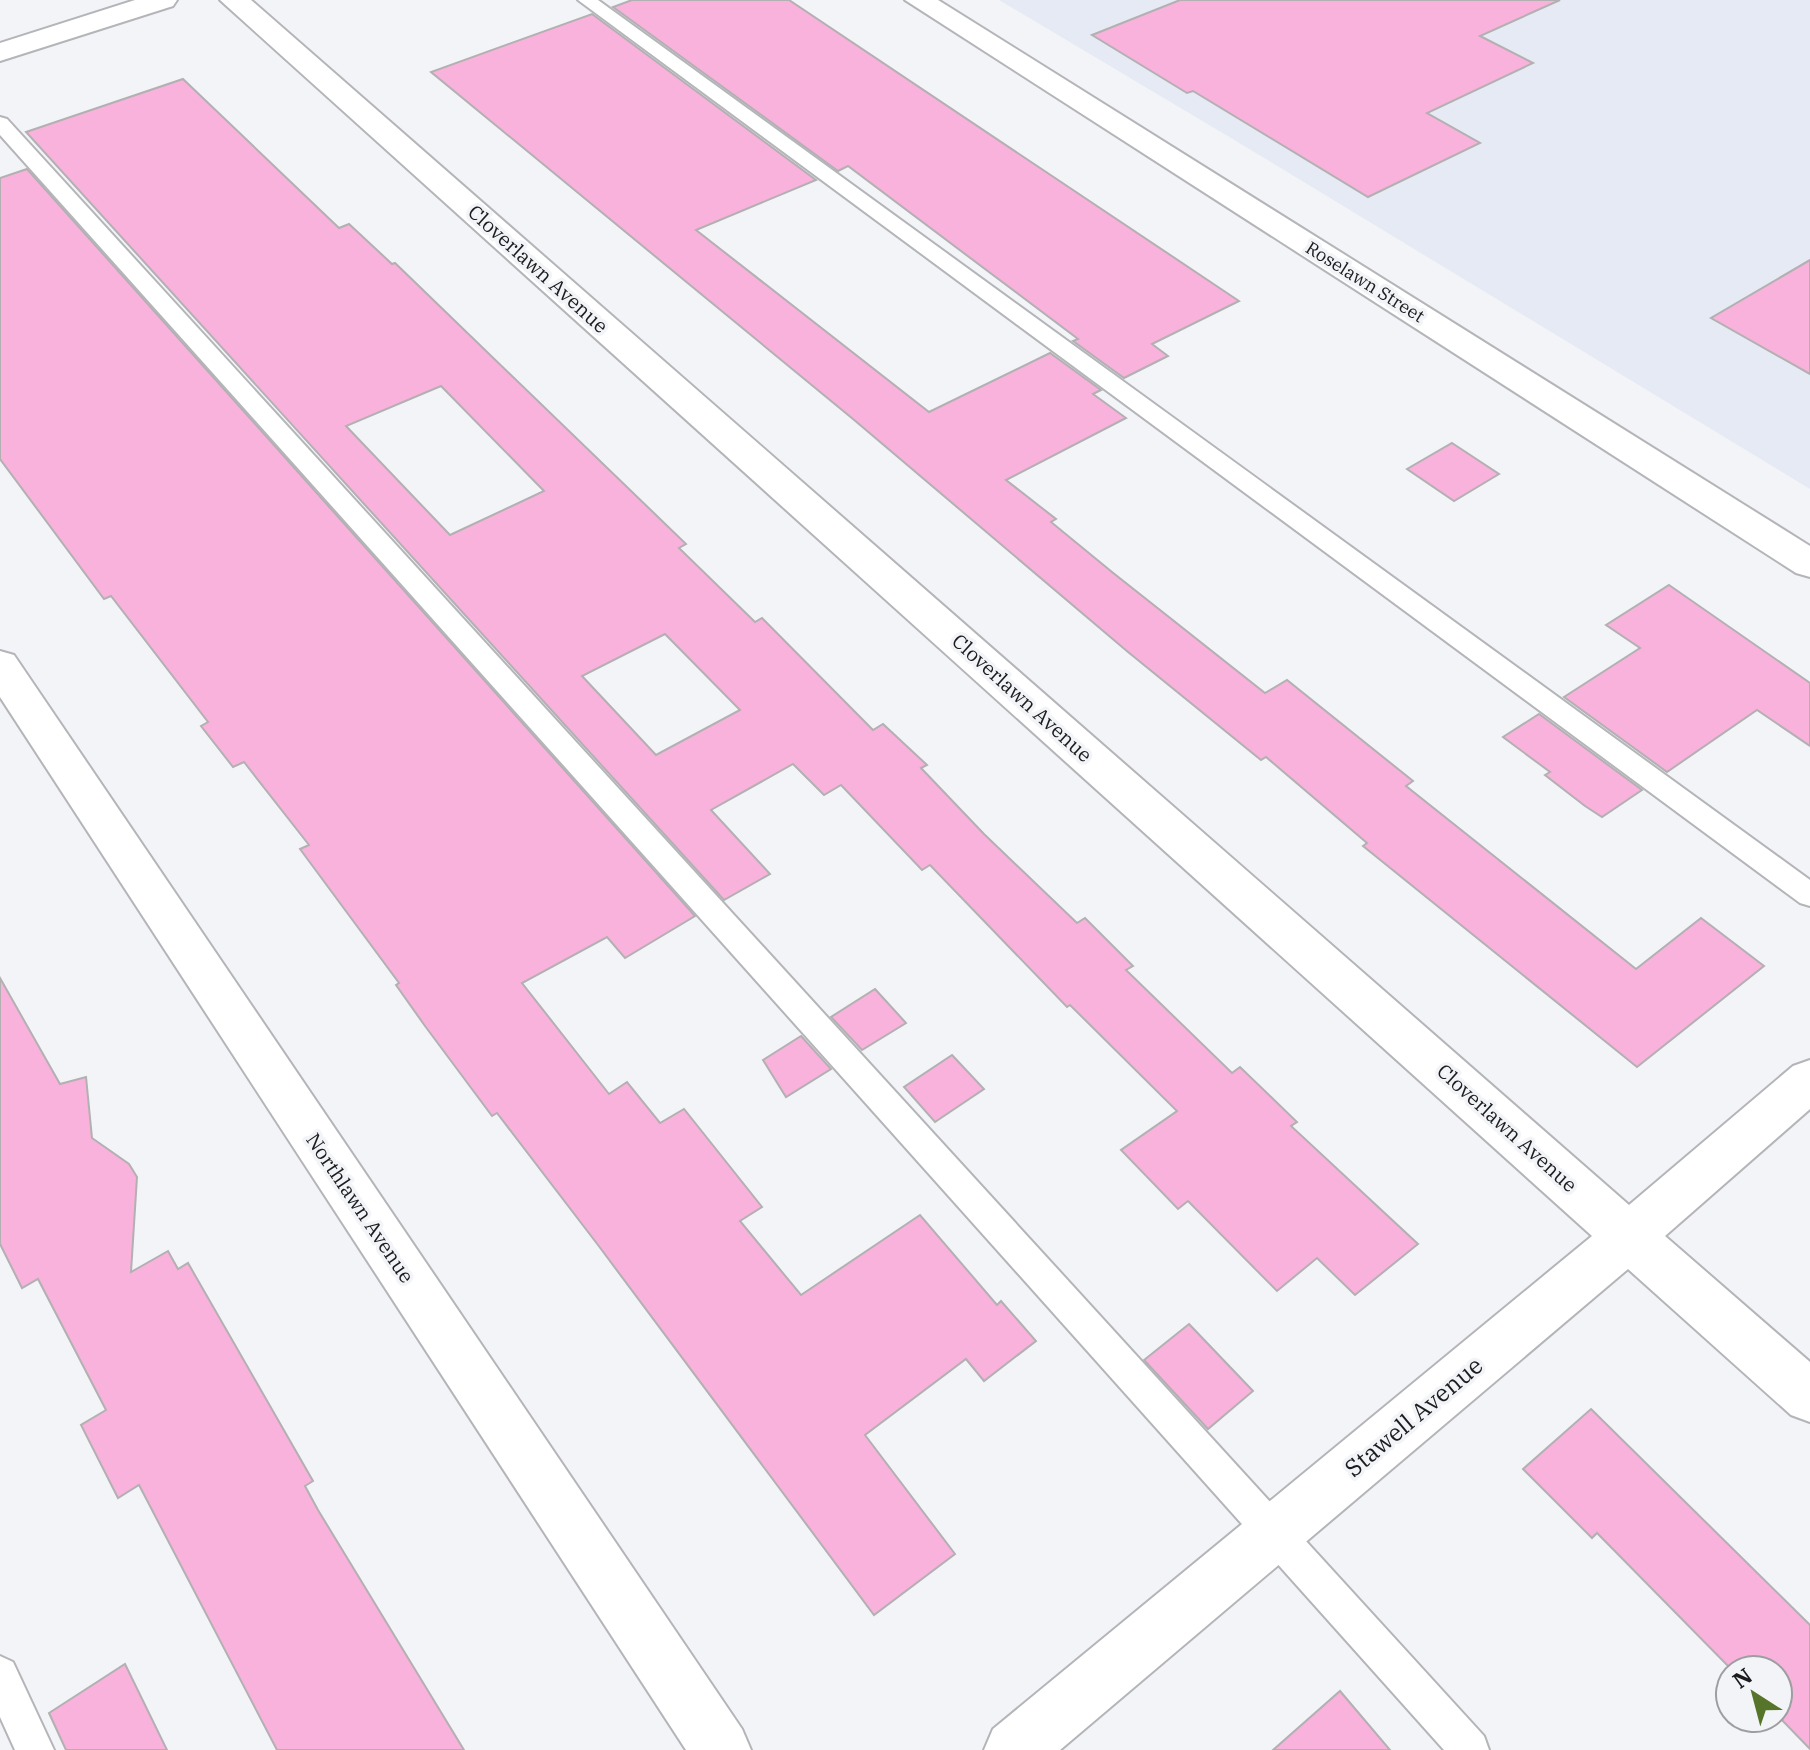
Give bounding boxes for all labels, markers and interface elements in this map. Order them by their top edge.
street label: Cloverlawn Avenue [462,198,614,339]
street label: Roselawn Street [1302,236,1429,327]
street label: Cloverlawn Avenue [946,627,1098,768]
street label: Cloverlawn Avenue [1431,1057,1583,1198]
street label: Northlawn Avenue [300,1127,421,1288]
street label: Stawell Avenue [1338,1349,1489,1484]
north arrow [1714,1654,1794,1734]
text: N [1726,1661,1758,1694]

